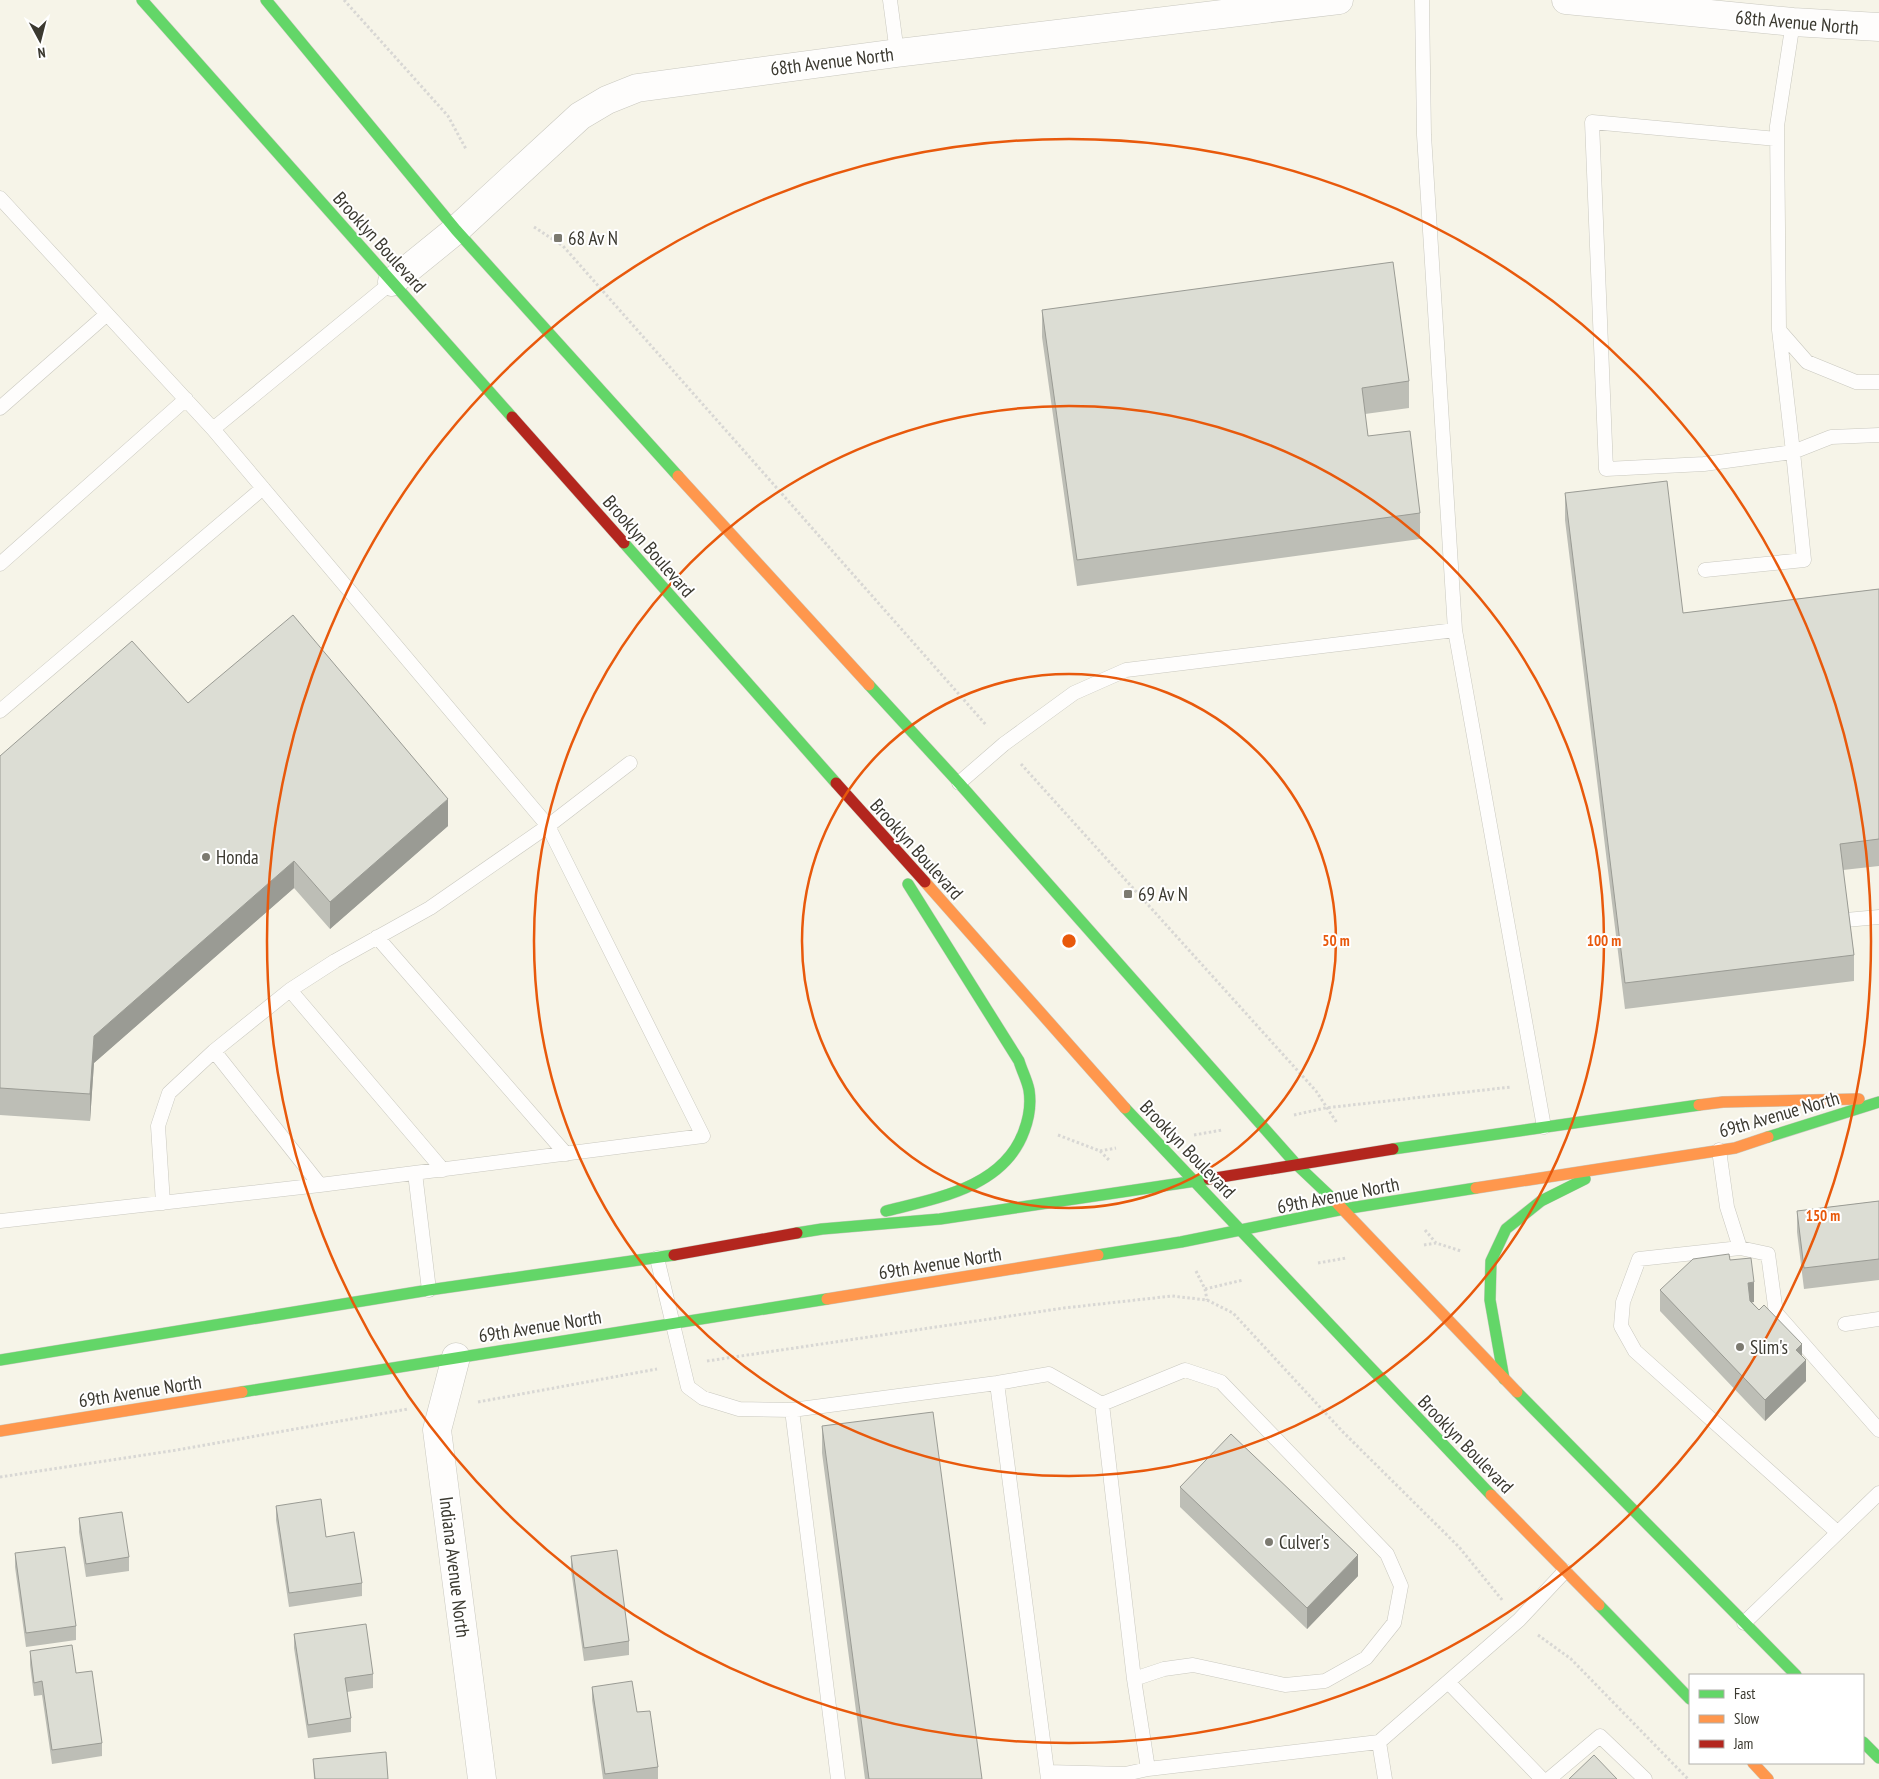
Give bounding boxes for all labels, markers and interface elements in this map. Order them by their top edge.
street label: 68th Avenue North [1734,5,1860,39]
north arrow [15,15,65,65]
street label: 68th Avenue North [769,42,895,80]
text: N [37,44,46,62]
street label: Brooklyn Boulevard [328,187,432,297]
place label: 68 Av N [568,226,618,250]
marker: 68 Av N [552,232,564,244]
street label: Brooklyn Boulevard [598,490,700,602]
street label: Brooklyn Boulevard [865,794,969,904]
place label: Honda [216,845,259,869]
marker: Honda [200,851,212,863]
place label: 69 Av N [1138,882,1188,906]
marker: 69 Av N [1122,888,1134,900]
text: 50 m [1322,931,1350,950]
text: 100 m [1587,931,1621,950]
centre of rings [1060,932,1078,950]
street label: 69th Avenue North [1716,1085,1842,1143]
street label: Brooklyn Boulevard [1135,1095,1241,1203]
street label: 69th Avenue North [1275,1171,1401,1219]
text: 150 m [1806,1206,1840,1225]
street label: 69th Avenue North [877,1241,1003,1285]
street label: 69th Avenue North [477,1304,603,1348]
place label: Slim's [1750,1335,1788,1359]
marker: Slim's [1734,1341,1746,1353]
street label: 69th Avenue North [77,1369,203,1413]
street label: Brooklyn Boulevard [1413,1390,1519,1498]
street label: Indiana Avenue North [434,1495,476,1639]
place label: Culver's [1279,1530,1329,1554]
marker: Culver's [1263,1536,1275,1548]
legend [1689,1674,1864,1764]
text: Fast [1734,1684,1755,1703]
text: Slow [1734,1709,1759,1728]
text: Jam [1733,1734,1753,1753]

